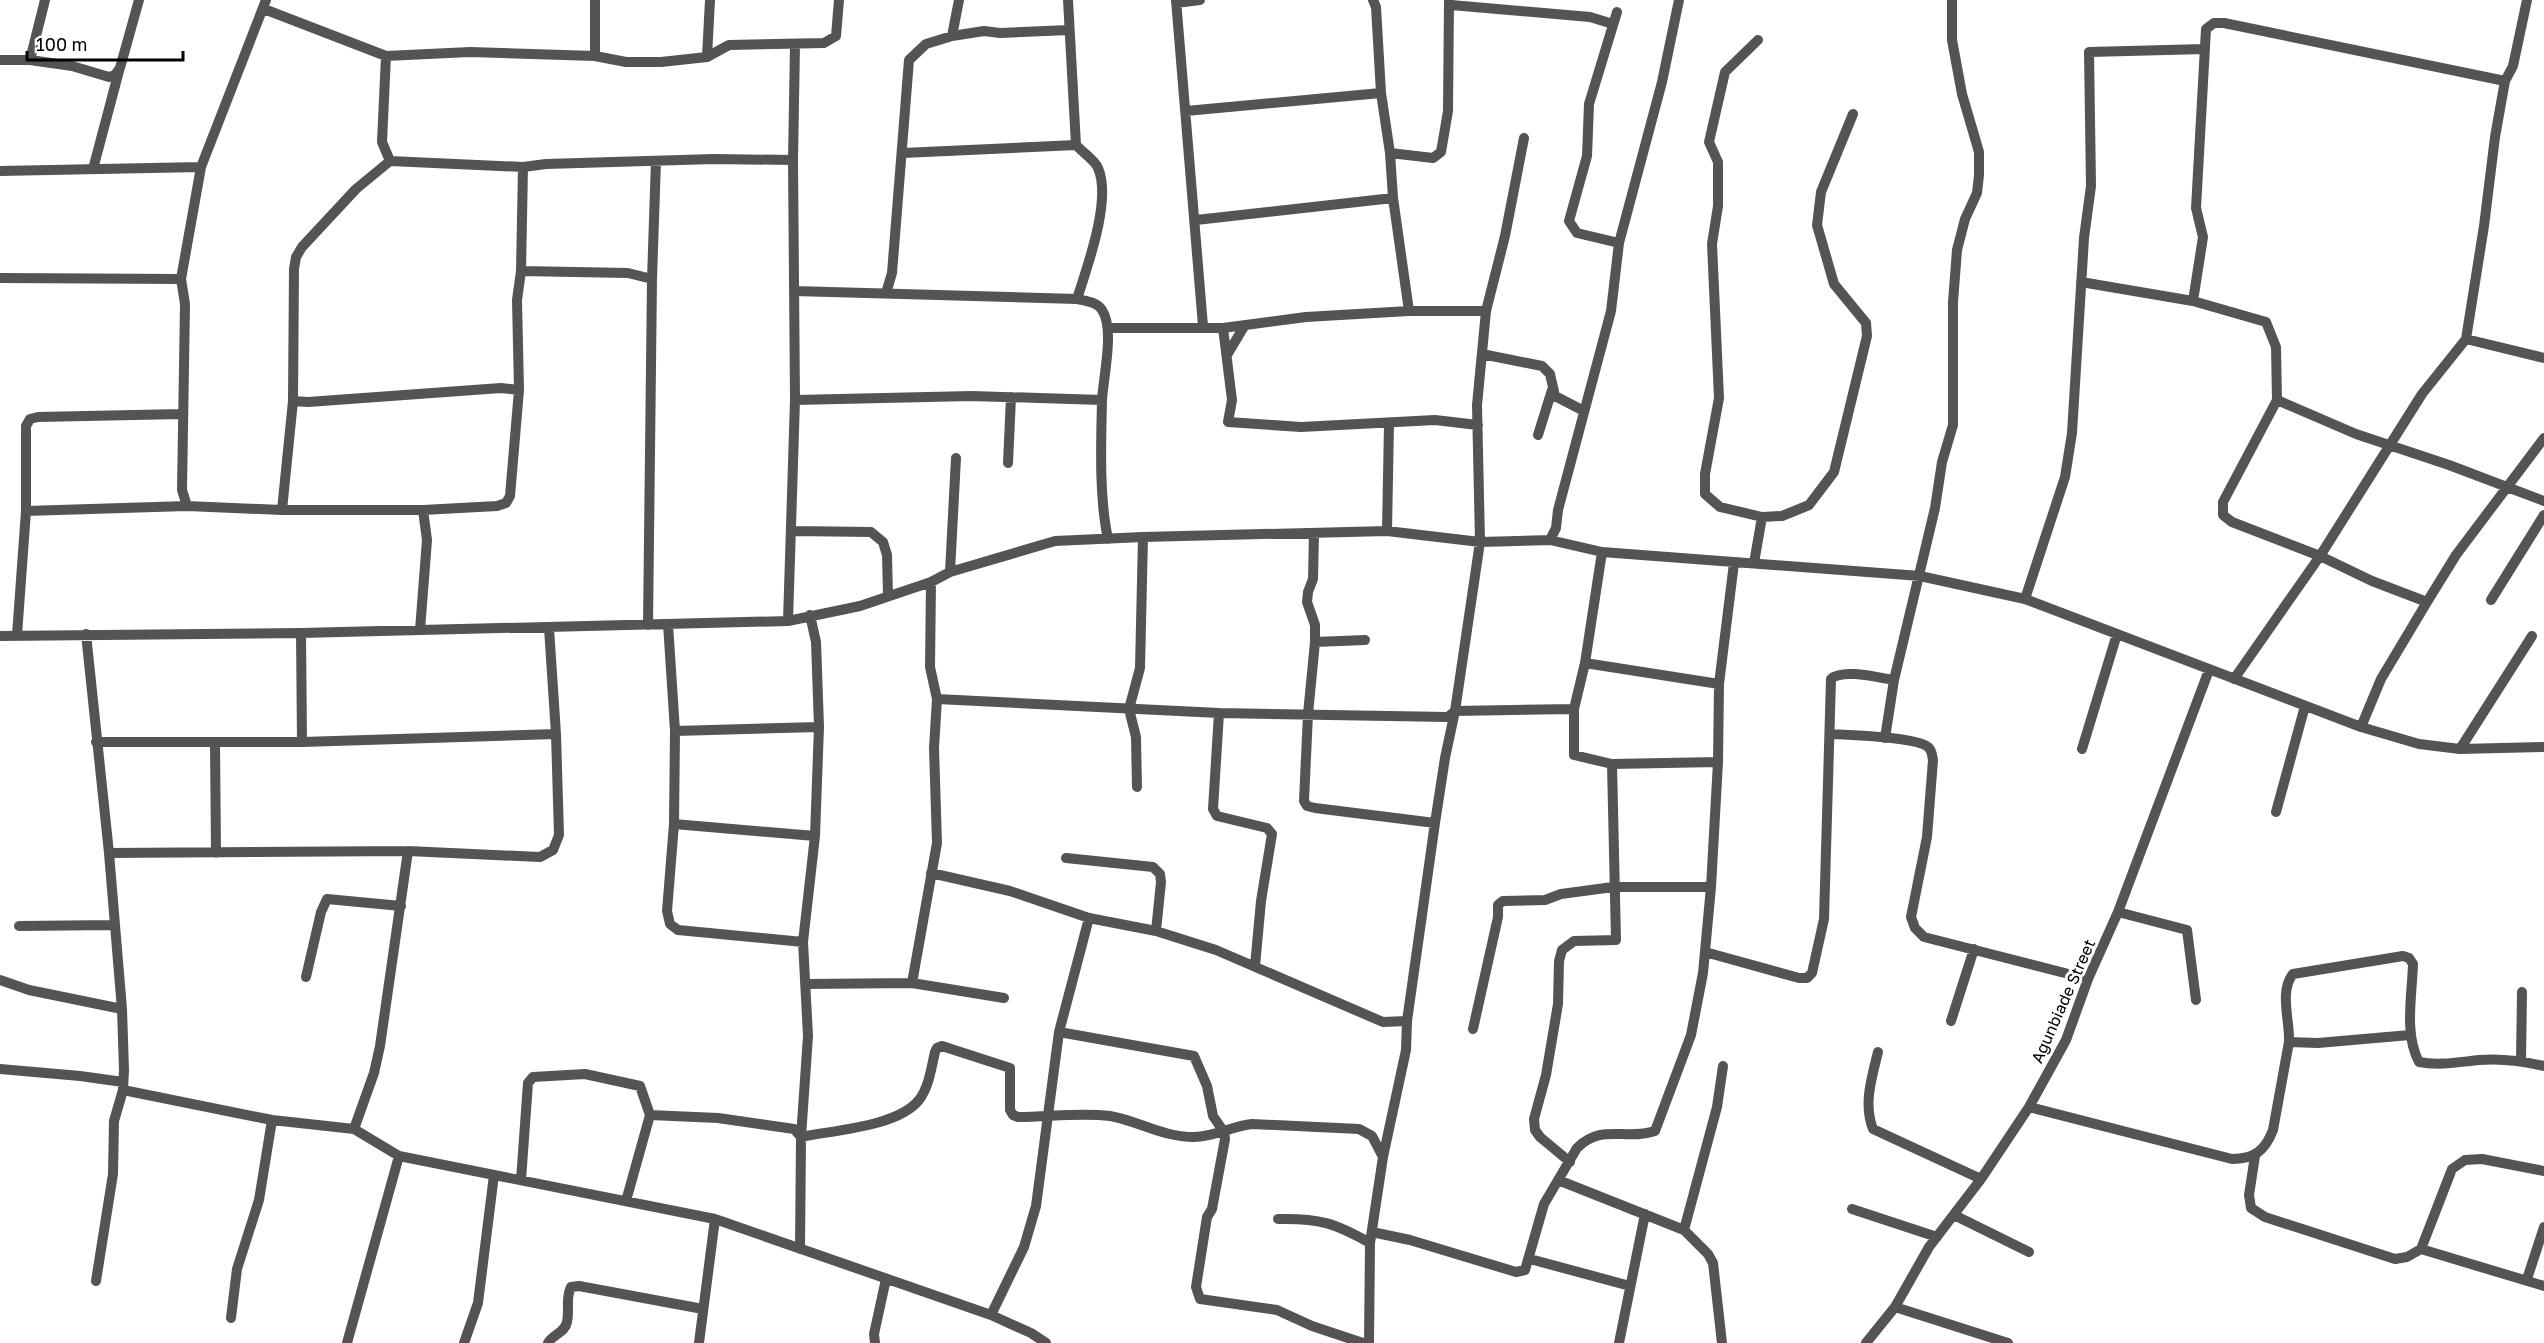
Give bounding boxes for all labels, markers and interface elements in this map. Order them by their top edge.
scale bar [27,24,183,62]
text: 100 m [36,33,87,55]
street label: Agunbiade Street [2027,936,2099,1066]

